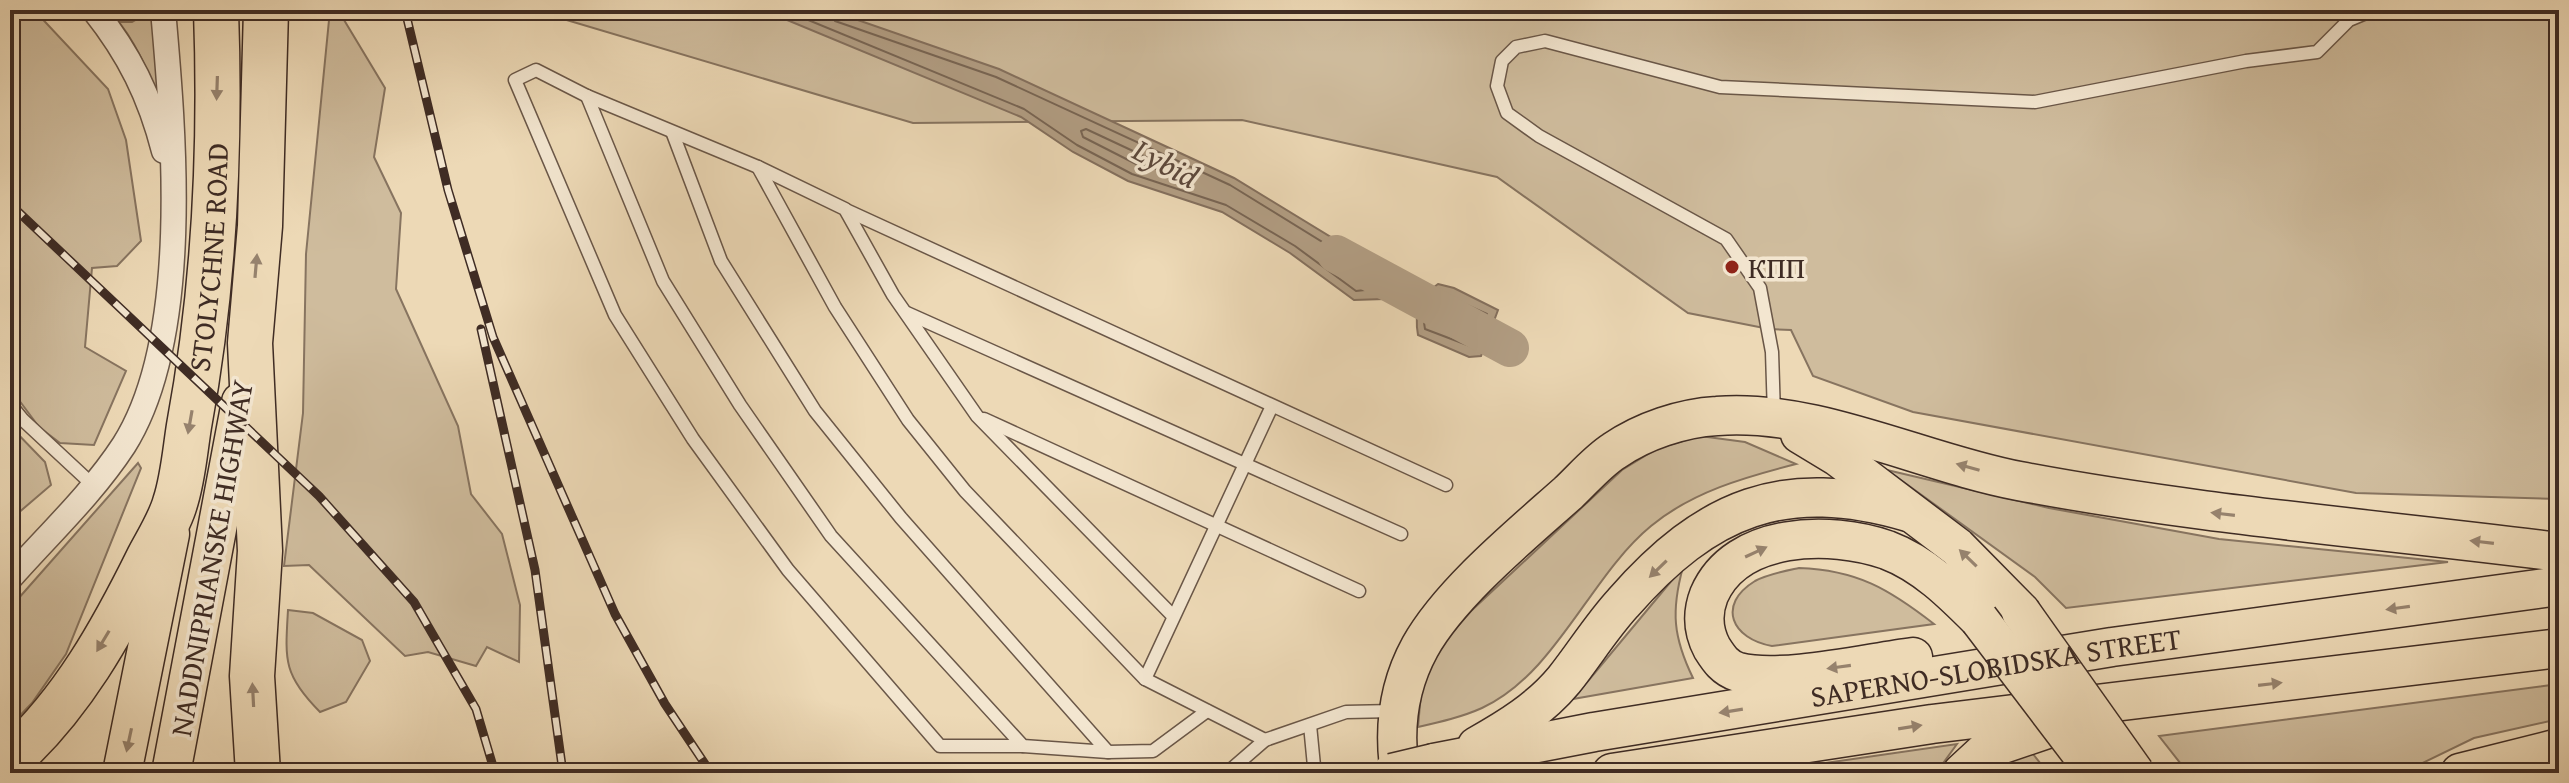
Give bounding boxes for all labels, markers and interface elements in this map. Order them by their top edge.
one-way arrow [210,76,223,101]
water label: Lybid [1124,126,1207,200]
street label: STOLYCHNE ROAD [176,142,239,374]
place label: КПП [1748,245,1805,289]
one-way arrow [250,253,263,278]
marker: КПП [1723,258,1741,276]
street label: NADDNIPRIANSKE HIGHWAY [158,376,264,740]
one-way arrow [184,410,196,435]
one-way arrow [1955,460,1979,473]
one-way arrow [2210,508,2235,521]
one-way arrow [2469,536,2494,549]
one-way arrow [1745,545,1768,558]
one-way arrow [1959,549,1978,568]
one-way arrow [1648,560,1667,578]
one-way arrow [2386,602,2411,615]
street label: SAPERNO-SLOBIDSKA STREET [1807,616,2184,718]
one-way arrow [97,630,111,652]
one-way arrow [1826,660,1851,673]
one-way arrow [2258,677,2283,690]
one-way arrow [246,682,259,707]
one-way arrow [1718,705,1743,718]
one-way arrow [1898,720,1923,733]
one-way arrow [122,728,135,753]

